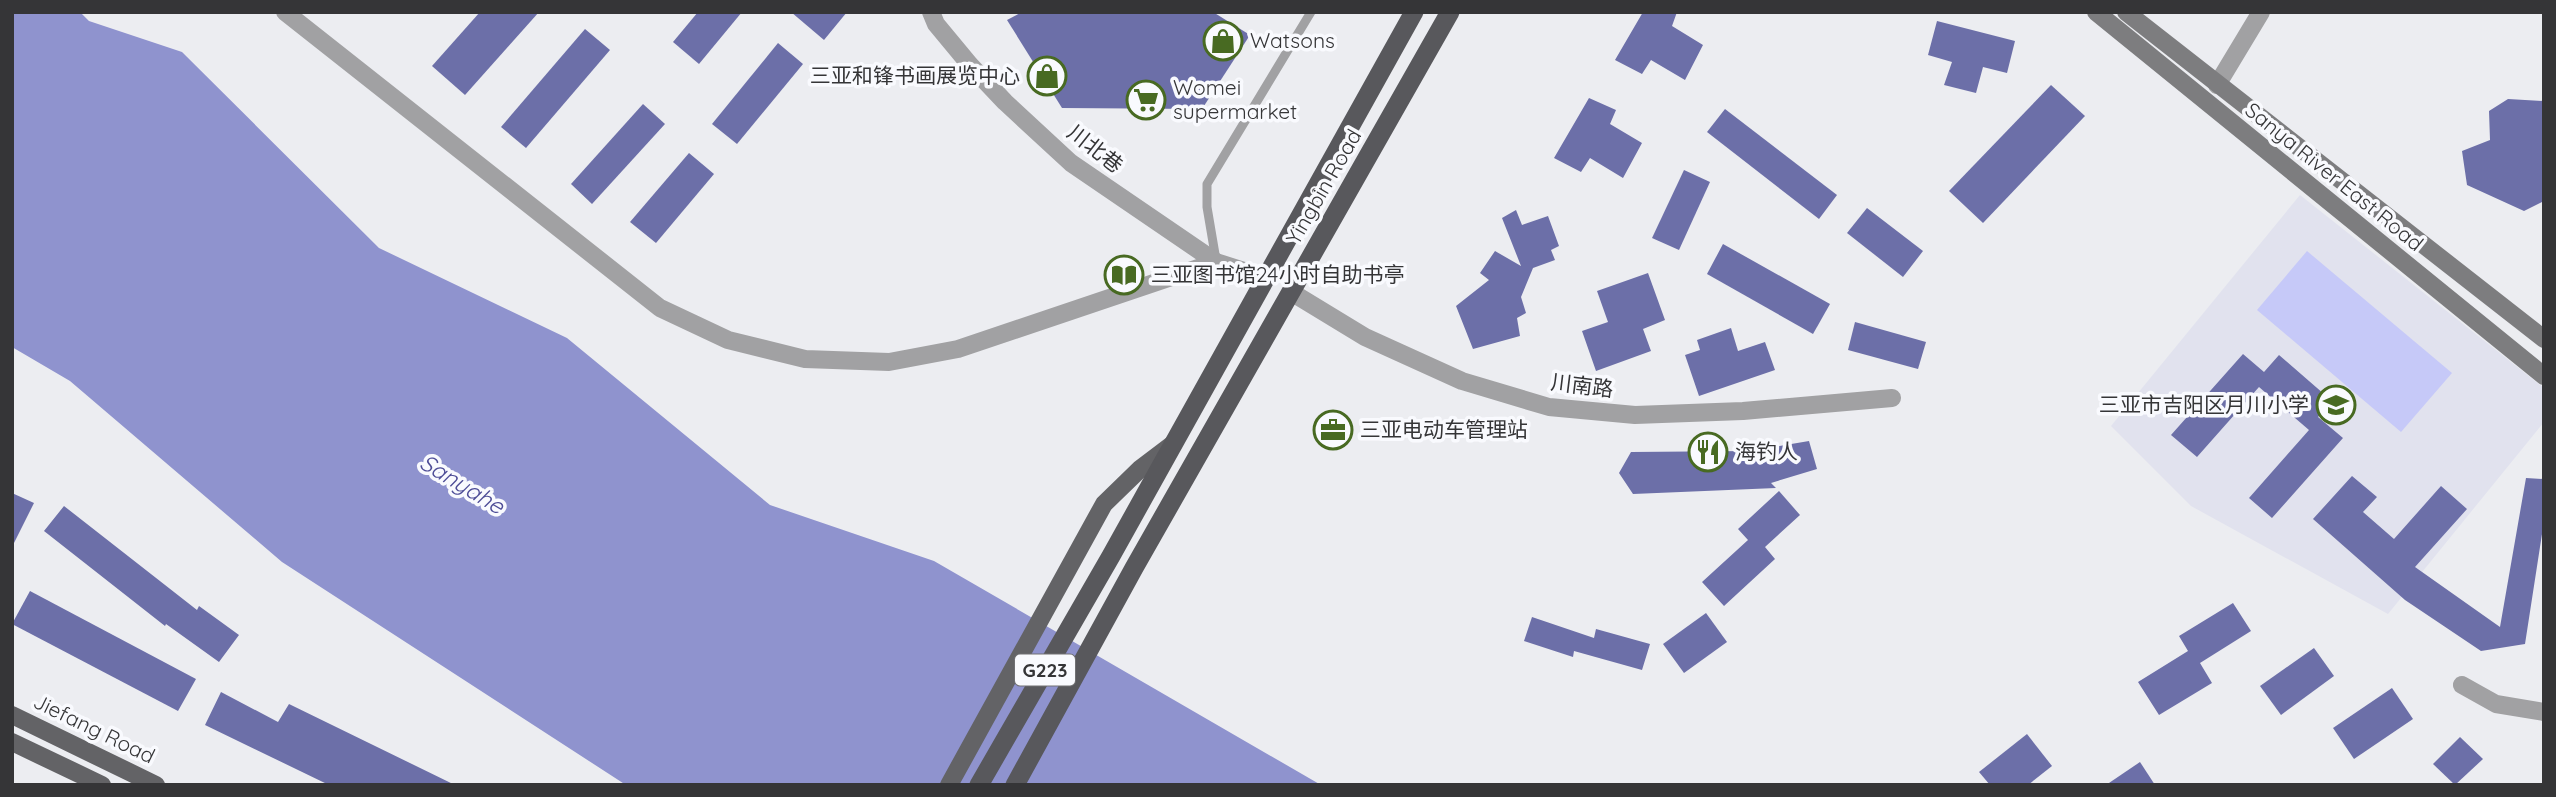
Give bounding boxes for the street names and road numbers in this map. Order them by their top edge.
street label: Sanya River East Road [2240,96,2429,256]
street label: 川北巷 [1063,119,1128,178]
street label: Yingbin Road [1280,124,1367,249]
street label: 川南路 [1549,368,1615,402]
road number: G223 [1015,654,1075,685]
street label: Jiefang Road [30,688,159,769]

